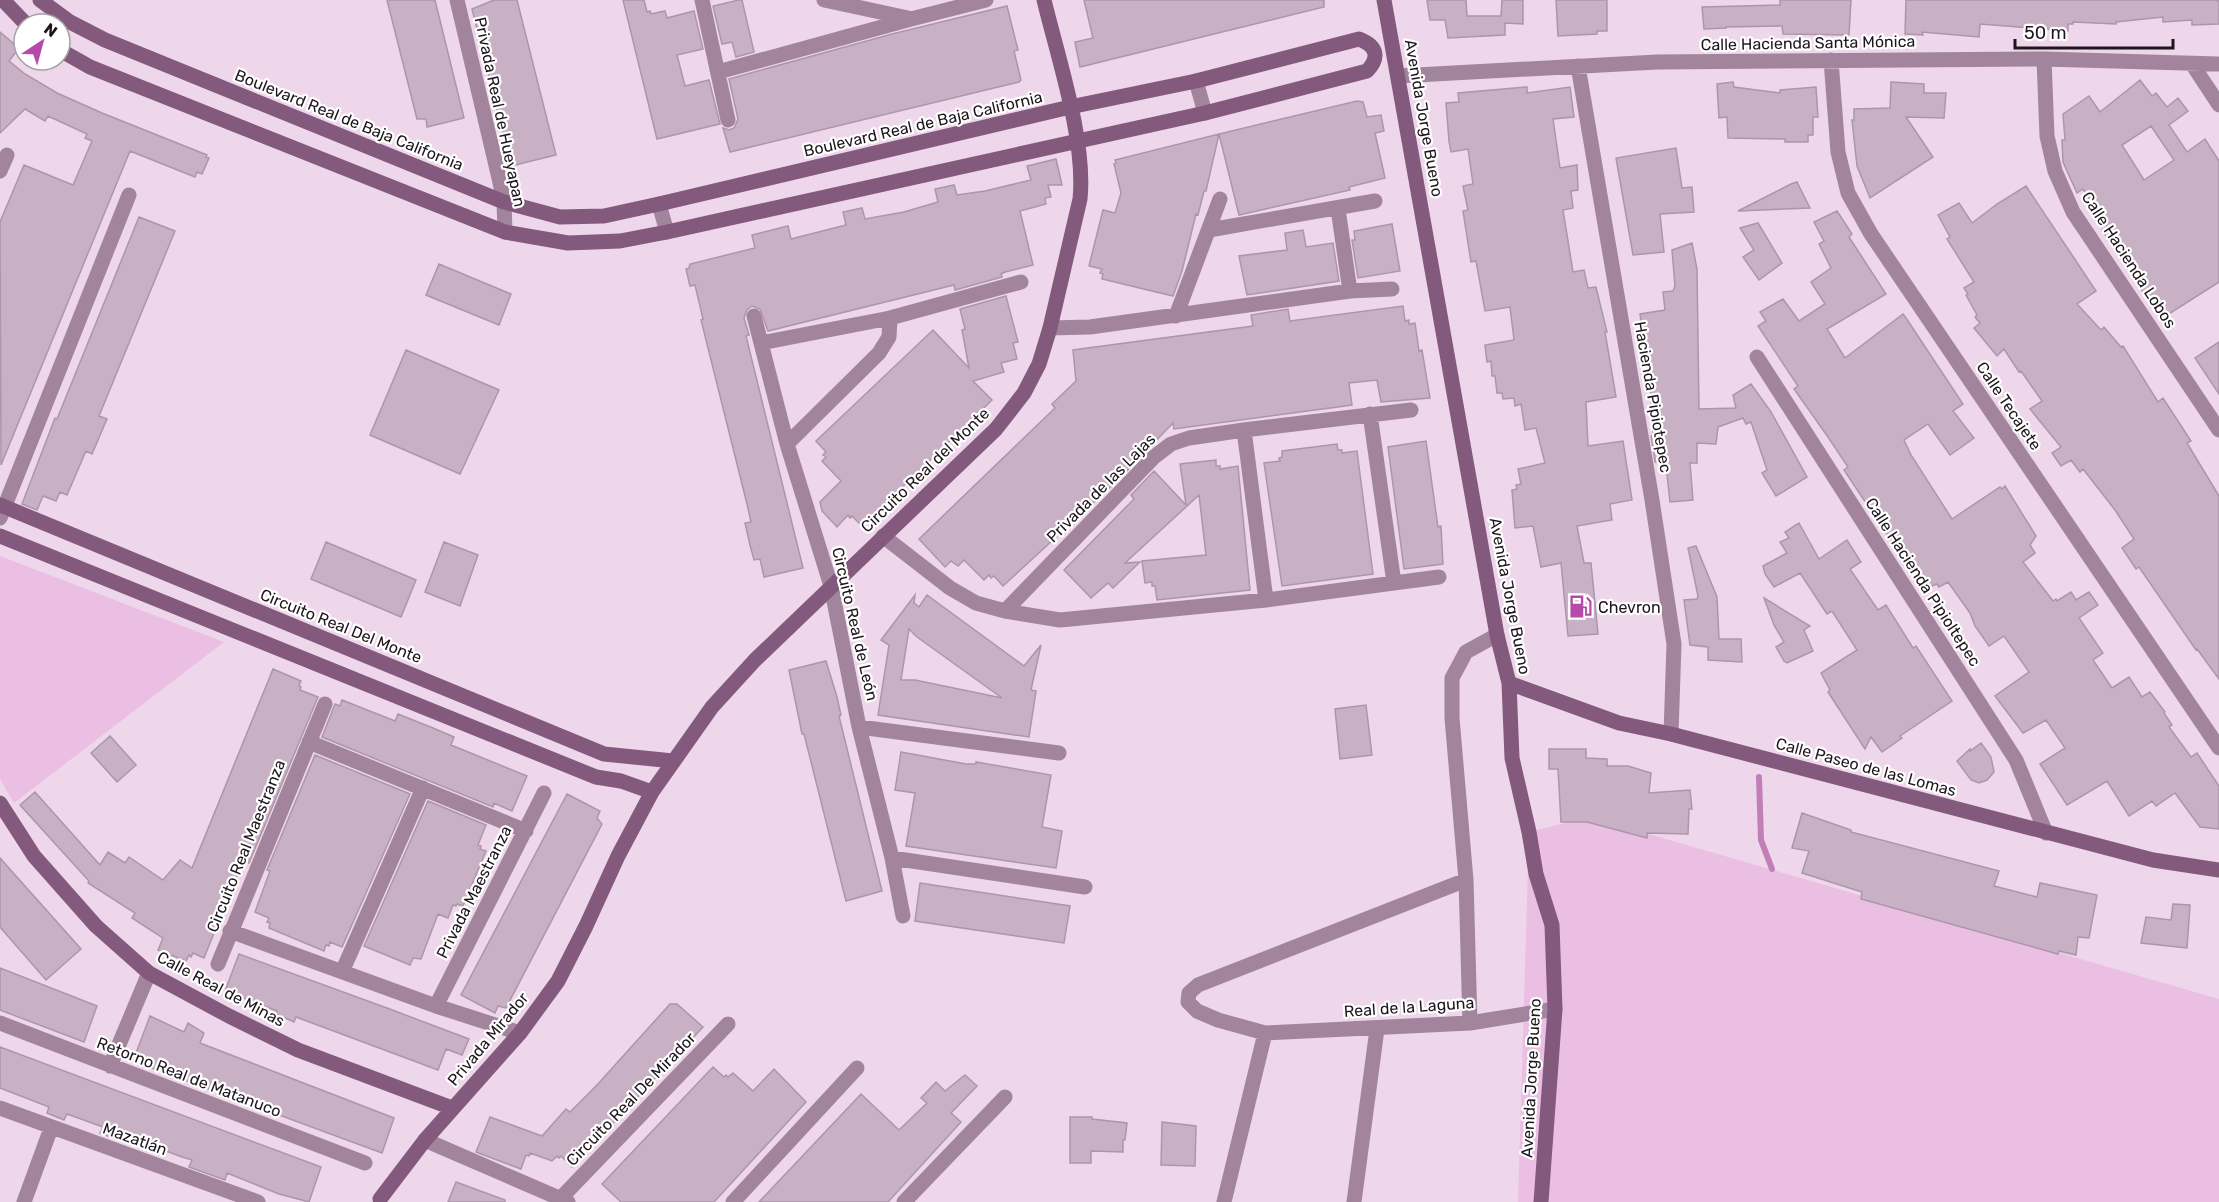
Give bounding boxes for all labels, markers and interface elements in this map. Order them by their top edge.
north arrow [12,12,72,72]
scale bar [2015,12,2172,50]
street label: Privada Real de Hueyapan [471,15,529,209]
text: N [40,19,61,41]
text: 50 m [2024,22,2067,44]
street label: Calle Hacienda Santa Mónica [1701,32,1915,54]
street label: Avenida Jorge Bueno [1401,38,1447,198]
street label: Boulevard Real de Baja California [232,65,466,175]
street label: Boulevard Real de Baja California [802,87,1044,161]
street label: Calle Hacienda Lobos [2078,188,2180,332]
street label: Hacienda Pipiotepec [1630,320,1676,474]
street label: Calle Tecajete [1972,358,2046,454]
street label: Circuito Real del Monte [857,404,993,536]
street label: Privada de las Lajas [1043,430,1159,546]
street label: Calle Hacienda Pipioltepec [1861,494,1985,670]
street label: Avenida Jorge Bueno [1485,516,1535,676]
street label: Circuito Real de León [828,545,882,703]
street label: Circuito Real Del Monte [257,585,425,667]
fuel station icon: Chevron [1567,594,1593,620]
place label: Chevron [1598,598,1661,617]
street label: Calle Paseo de las Lomas [1774,734,1958,800]
street label: Circuito Real Maestranza [203,757,289,935]
street label: Privada Maestranza [432,823,516,961]
street label: Calle Real de Minas [154,947,288,1031]
street label: Privada Mirador [443,988,533,1090]
street label: Real de la Laguna [1343,993,1475,1021]
street label: Avenida Jorge Bueno [1517,998,1545,1158]
street label: Circuito Real De Mirador [562,1028,700,1170]
street label: Retorno Real de Matanuco [94,1033,284,1121]
street label: Mazatlán [100,1119,170,1159]

